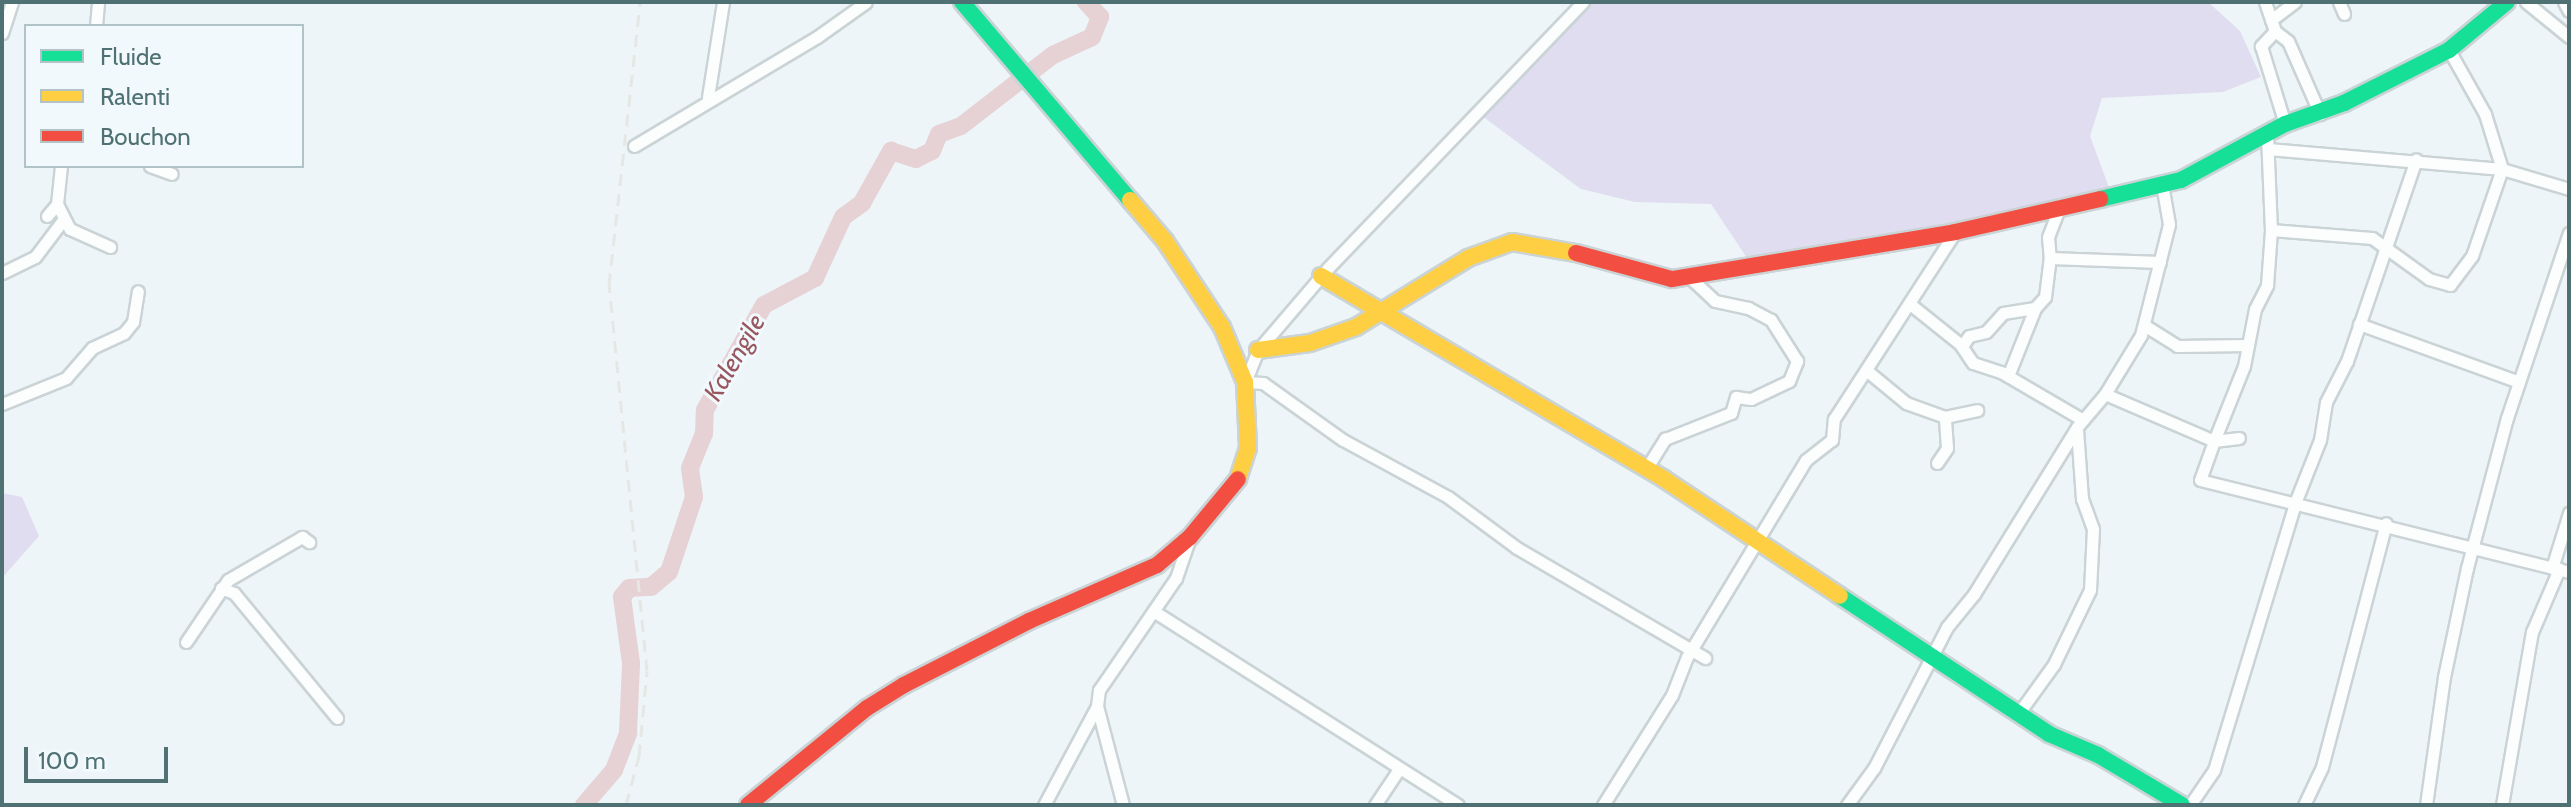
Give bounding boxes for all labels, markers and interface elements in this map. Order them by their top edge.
legend [24,24,304,168]
text: Fluide [100,42,162,71]
text: Ralenti [100,82,170,111]
text: Bouchon [100,122,191,151]
water label: Kalengile [698,309,772,407]
scale bar [28,731,172,781]
text: 100 m [38,746,106,775]

